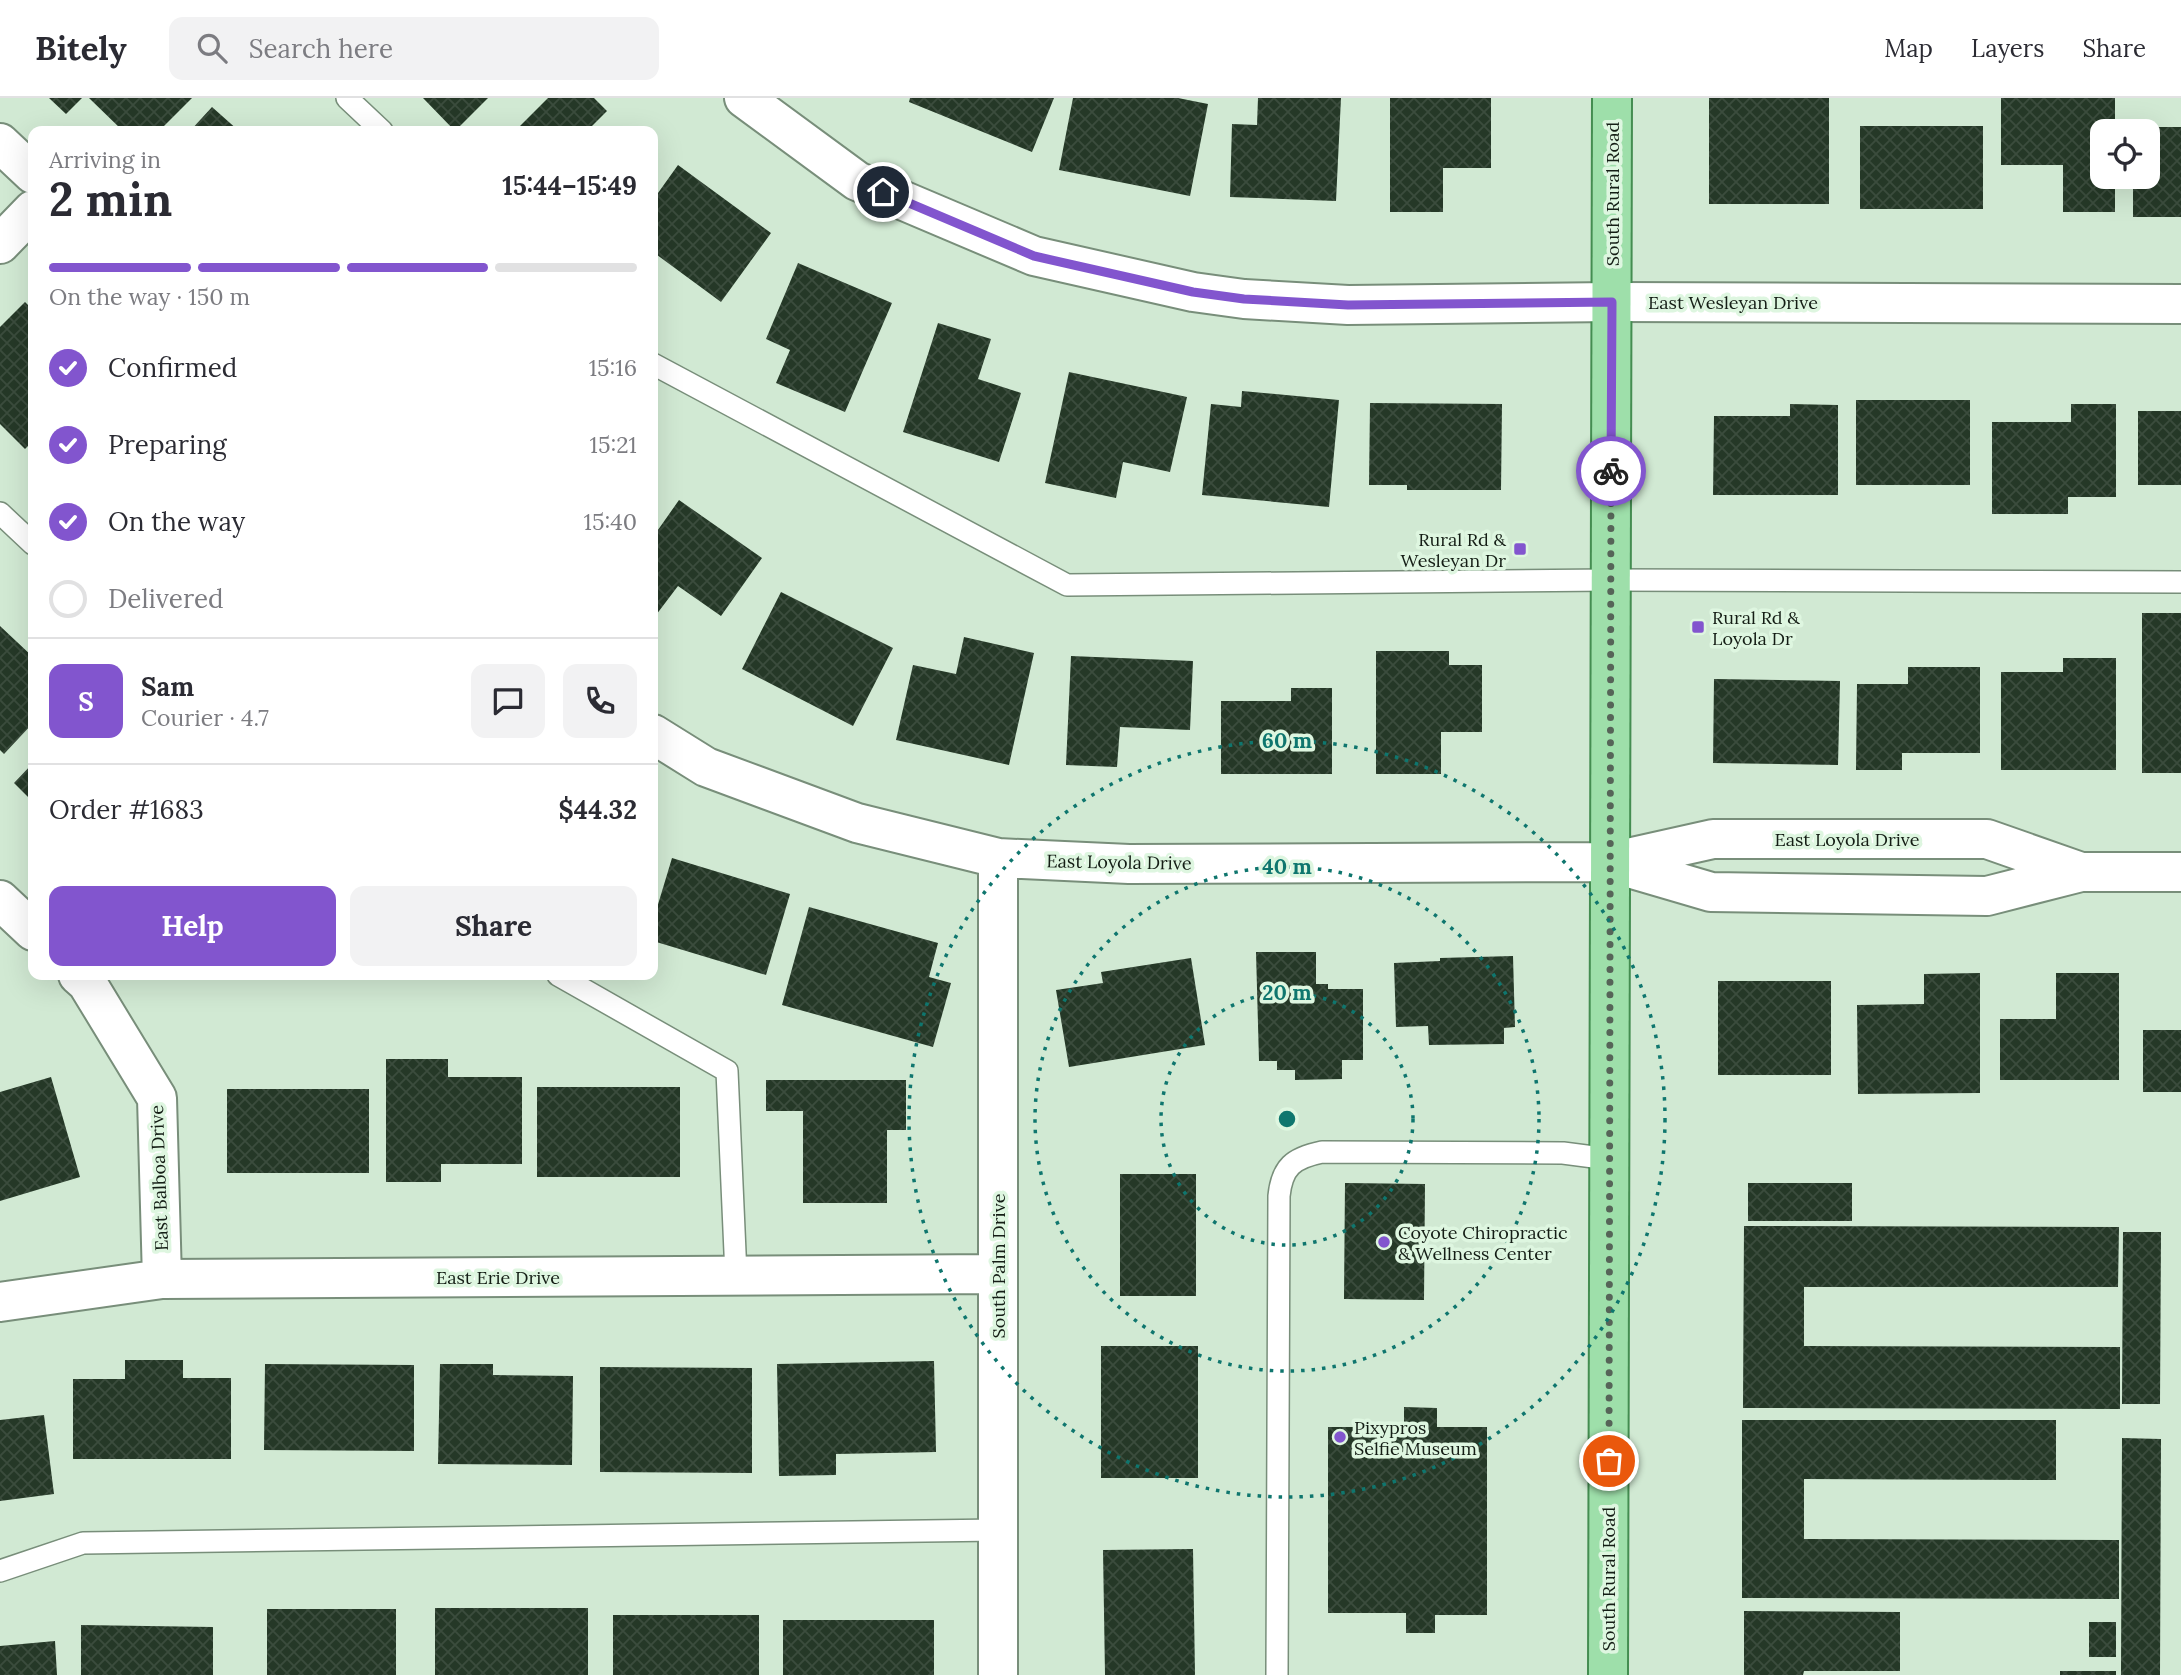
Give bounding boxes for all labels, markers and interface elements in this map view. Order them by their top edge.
search box [169,17,659,80]
text: Bitely [35,27,127,69]
icon: search [193,29,231,67]
text: Search here [249,32,393,65]
text: Map [1884,33,1933,64]
text: Layers [1971,33,2044,64]
text: Share [2082,33,2146,64]
map controls [2090,119,2160,189]
button: locate [2090,119,2160,189]
street label: South Rural Road [1601,122,1624,266]
text: Arriving in [49,145,161,174]
pin [853,162,913,222]
text: 15:44–15:49 [502,169,637,202]
text: 2 min [49,170,172,229]
icon: home [864,173,902,211]
text: On the way · 150 m [49,282,250,311]
street label: East Wesleyan Drive [1648,291,1818,314]
icon: check [49,349,87,387]
text: Confirmed [108,351,237,384]
text: 15:16 [589,353,637,382]
icon: check [49,426,87,464]
text: Preparing [108,428,227,461]
text: 15:21 [590,430,637,459]
courier [1576,436,1646,506]
icon: bike [1592,452,1630,490]
icon: check [49,503,87,541]
text: On the way [108,505,245,538]
text: 15:40 [584,507,637,536]
place label: Rural Rd & Wesleyan Dr [1400,528,1506,572]
marker: Rural Rd & Wesleyan Dr [1512,541,1528,557]
text: Delivered [108,582,224,615]
place label: Rural Rd & Loyola Dr [1712,606,1800,650]
marker: Rural Rd & Loyola Dr [1690,619,1706,635]
button: chat [471,664,545,738]
button: phone [563,664,637,738]
text: Sam [141,670,194,703]
text: S [78,685,94,718]
text: Courier · 4.7 [141,703,269,732]
text: 60 m [1262,727,1312,754]
text: Order #1683 [49,793,204,826]
text: $44.32 [559,793,637,826]
street label: East Loyola Drive [1774,828,1920,851]
street label: East Loyola Drive [1046,849,1192,875]
text: 40 m [1262,853,1312,880]
button: Help [49,886,336,966]
button: Share [350,886,637,966]
text: 20 m [1262,979,1312,1006]
street label: East Balboa Drive [145,1104,173,1251]
centre of rings [1275,1107,1299,1131]
street label: South Palm Drive [987,1193,1010,1338]
place label: Coyote Chiropractic & Wellness Center [1398,1221,1568,1265]
marker: Coyote Chiropractic & Wellness Center [1376,1234,1392,1250]
street label: East Erie Drive [436,1266,560,1289]
place label: Pixypros Selfie Museum [1354,1416,1477,1460]
marker: Pixypros Selfie Museum [1332,1429,1348,1445]
pin [1579,1431,1639,1491]
icon: bag [1590,1442,1628,1480]
street label: South Rural Road [1597,1507,1620,1651]

